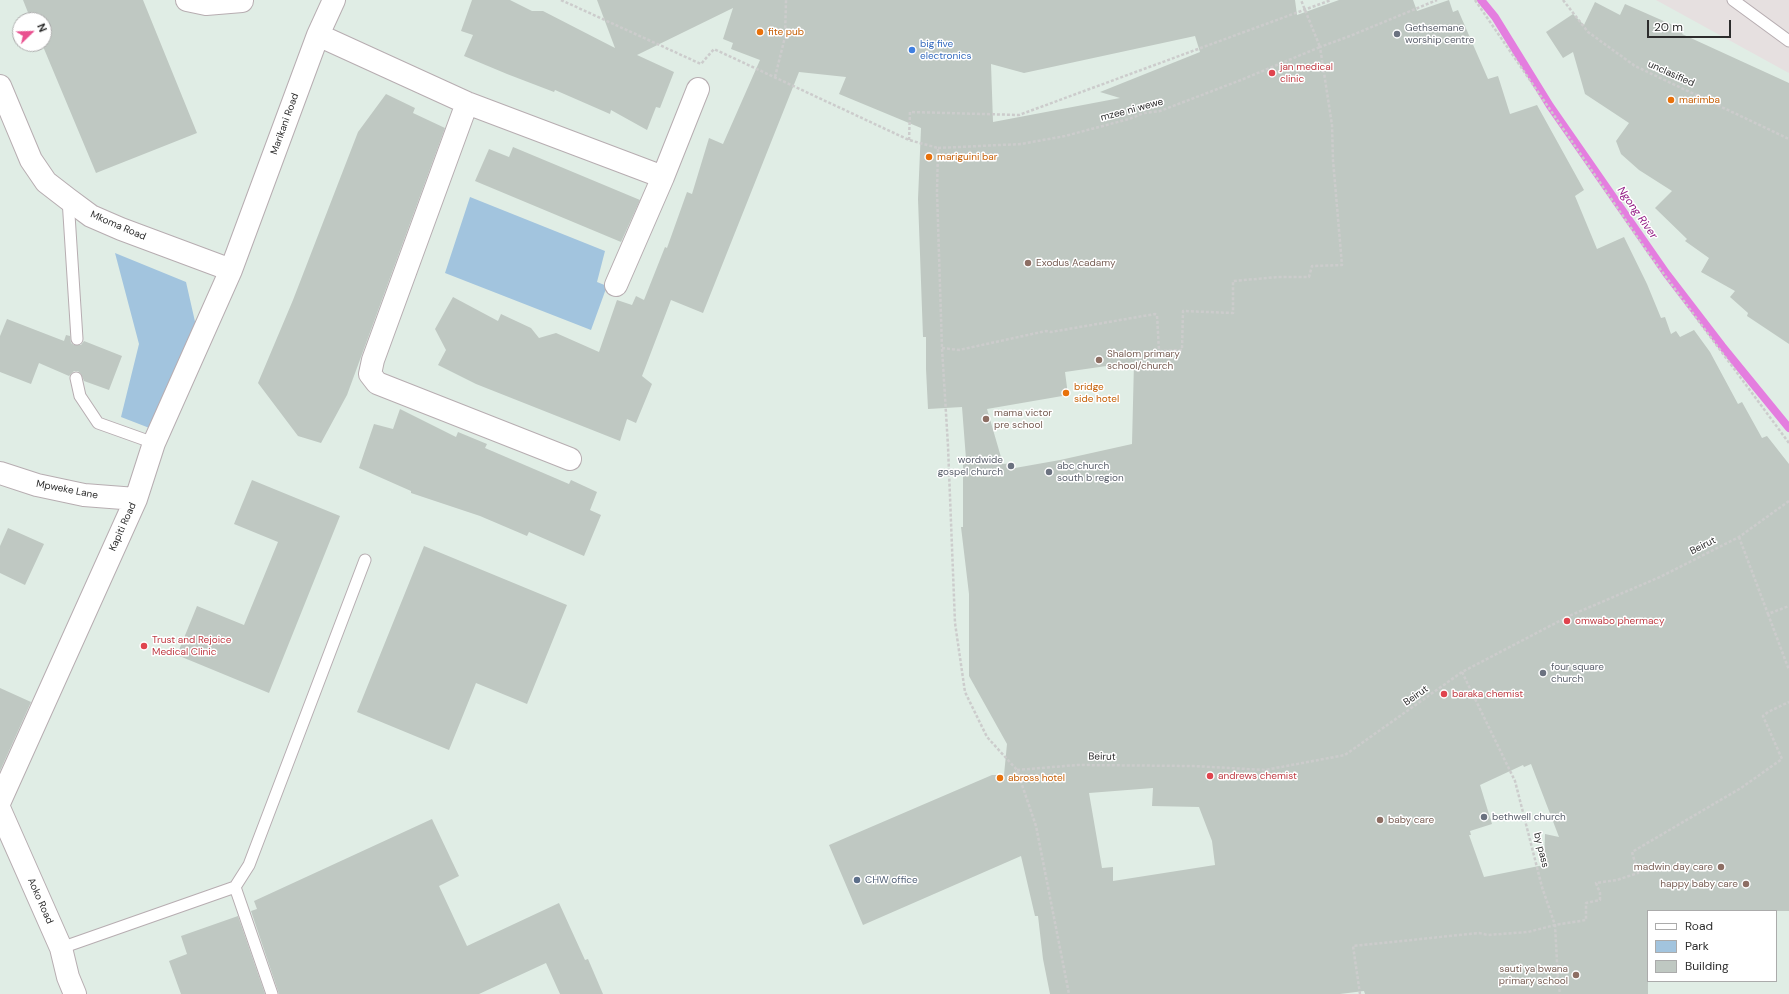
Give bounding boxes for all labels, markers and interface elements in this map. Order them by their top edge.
north arrow [12,12,52,52]
scale bar [1649,12,1733,38]
text: 20 m [1654,19,1683,35]
text: N [34,21,50,34]
place label: Gethsemane worship centre [1405,22,1474,46]
place label: fite pub [768,26,804,38]
marker: fite pub [755,27,765,37]
marker: Gethsemane worship centre [1392,29,1402,39]
place label: big five electronics [920,38,971,62]
marker: big five electronics [907,45,917,55]
street label: unclasified [1646,58,1696,90]
place label: jan medical clinic [1280,61,1333,84]
marker: jan medical clinic [1267,68,1277,78]
street label: Marikani Road [268,92,302,156]
place label: marimba [1679,94,1720,106]
marker: marimba [1666,95,1676,105]
street label: mzee ni wewe [1099,96,1165,124]
place label: mariguini bar [937,151,997,163]
marker: mariguini bar [924,152,934,162]
water label: Ngong River [1614,184,1660,242]
street label: Mkoma Road [88,209,148,243]
place label: Exodus Acadamy [1036,257,1116,269]
marker: Exodus Acadamy [1023,258,1033,268]
place label: Shalom primary school/church [1107,348,1180,372]
marker: Shalom primary school/church [1094,355,1104,365]
place label: bridge side hotel [1074,381,1119,404]
marker: bridge side hotel [1061,388,1071,398]
place label: mama victor pre school [994,407,1052,430]
marker: mama victor pre school [981,414,991,424]
place label: wordwide gospel church [938,454,1003,478]
place label: abc church south b region [1057,460,1124,484]
marker: wordwide gospel church [1006,461,1016,471]
marker: abc church south b region [1044,467,1054,477]
street label: Mpweke Lane [35,478,99,502]
street label: Kapiti Road [107,501,139,553]
street label: Beirut [1688,534,1718,558]
place label: omwabo phermacy [1575,615,1665,627]
marker: omwabo phermacy [1562,616,1572,626]
place label: Trust and Rejoice Medical Clinic [152,634,231,658]
marker: Trust and Rejoice Medical Clinic [139,641,149,651]
place label: four square church [1551,661,1604,684]
marker: four square church [1538,668,1548,678]
street label: Beirut [1401,683,1431,709]
place label: baraka chemist [1452,688,1523,700]
marker: baraka chemist [1439,689,1449,699]
street label: Beirut [1088,751,1116,763]
place label: andrews chemist [1218,770,1297,782]
marker: andrews chemist [1205,771,1215,781]
place label: abross hotel [1008,772,1065,784]
marker: abross hotel [995,773,1005,783]
place label: bethwell church [1492,811,1566,823]
marker: bethwell church [1479,812,1489,822]
place label: baby care [1388,814,1434,826]
marker: baby care [1375,815,1385,825]
street label: by pass [1531,831,1551,869]
place label: madwin day care [1634,861,1713,873]
marker: madwin day care [1716,862,1726,872]
place label: CHW office [865,874,918,886]
marker: CHW office [852,875,862,885]
street label: Aoko Road [25,876,55,926]
place label: happy baby care [1660,878,1738,890]
marker: happy baby care [1741,879,1751,889]
legend [1647,910,1777,982]
text: Road [1685,918,1713,934]
text: Park [1685,938,1709,954]
text: Building [1685,958,1729,974]
place label: sauti ya bwana primary school [1499,963,1568,986]
marker: sauti ya bwana primary school [1571,970,1581,980]

